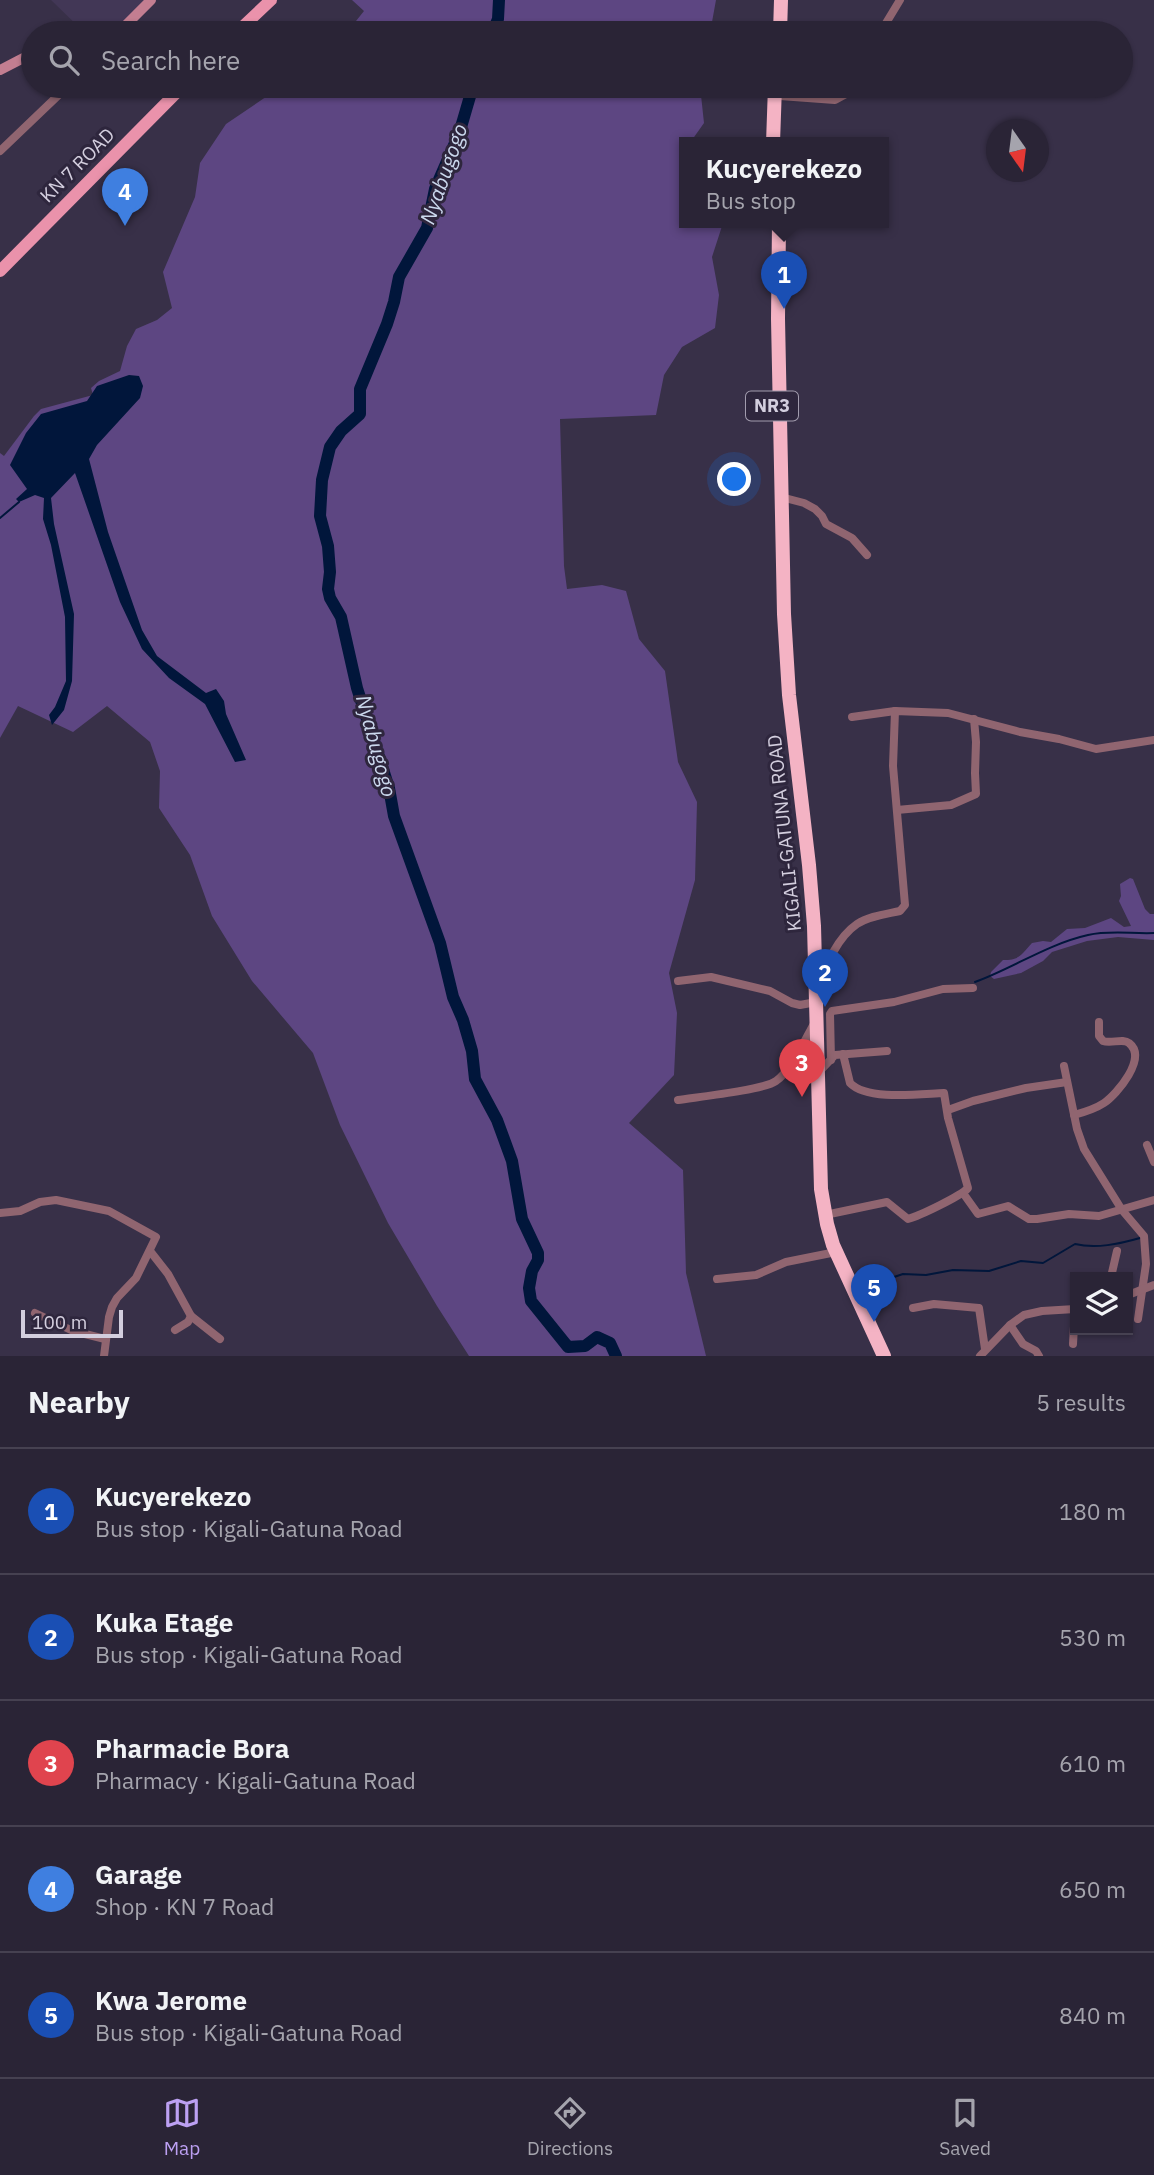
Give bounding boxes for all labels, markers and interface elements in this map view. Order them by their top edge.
search box [21,21,1133,98]
icon: search [45,41,83,79]
text: Search here [101,43,240,77]
north arrow [986,119,1049,182]
water label: Nyabugogo [413,120,473,228]
street label: KN 7 ROAD [35,123,119,207]
popup [679,137,889,228]
text: Kucyerekezo [706,151,862,185]
pin: 4 [102,168,148,226]
text: Bus stop [706,185,796,215]
pin: 1 [761,251,807,309]
road number: NR3 [746,392,798,420]
your location [717,462,751,496]
water label: Nyabugogo [350,691,404,800]
street label: KIGALI-GATUNA ROAD [762,734,806,932]
pin: 2 [802,949,848,1007]
pin: 3 [779,1039,825,1097]
pin: 5 [851,1264,897,1322]
map controls [1070,1272,1133,1335]
button: layers [1070,1272,1133,1335]
scale bar [21,1307,122,1339]
text: 100 m [32,1310,87,1334]
text: Nearby [28,1382,130,1421]
text: 5 results [1036,1387,1126,1417]
text: Kucyerekezo [95,1479,251,1513]
text: 1 [44,1496,58,1526]
text: 180 m [1059,1496,1126,1526]
text: Bus stop · Kigali-Gatuna Road [95,1513,403,1543]
text: Kuka Etage [95,1605,233,1639]
text: 2 [44,1622,58,1652]
text: 530 m [1059,1622,1126,1652]
text: Bus stop · Kigali-Gatuna Road [95,1639,403,1669]
text: Pharmacie Bora [95,1731,289,1765]
text: 3 [44,1748,58,1778]
text: 610 m [1059,1748,1126,1778]
text: Pharmacy · Kigali-Gatuna Road [95,1765,416,1795]
text: Garage [95,1857,182,1891]
text: 4 [44,1874,58,1904]
text: 650 m [1059,1874,1126,1904]
text: Shop · KN 7 Road [95,1891,274,1921]
text: Kwa Jerome [95,1983,247,2017]
text: 5 [44,2000,58,2030]
text: 840 m [1059,2000,1126,2030]
text: Bus stop · Kigali-Gatuna Road [95,2017,403,2047]
tab: Map [163,2094,201,2160]
tab: Directions [527,2094,613,2160]
tab: Saved [939,2094,991,2160]

